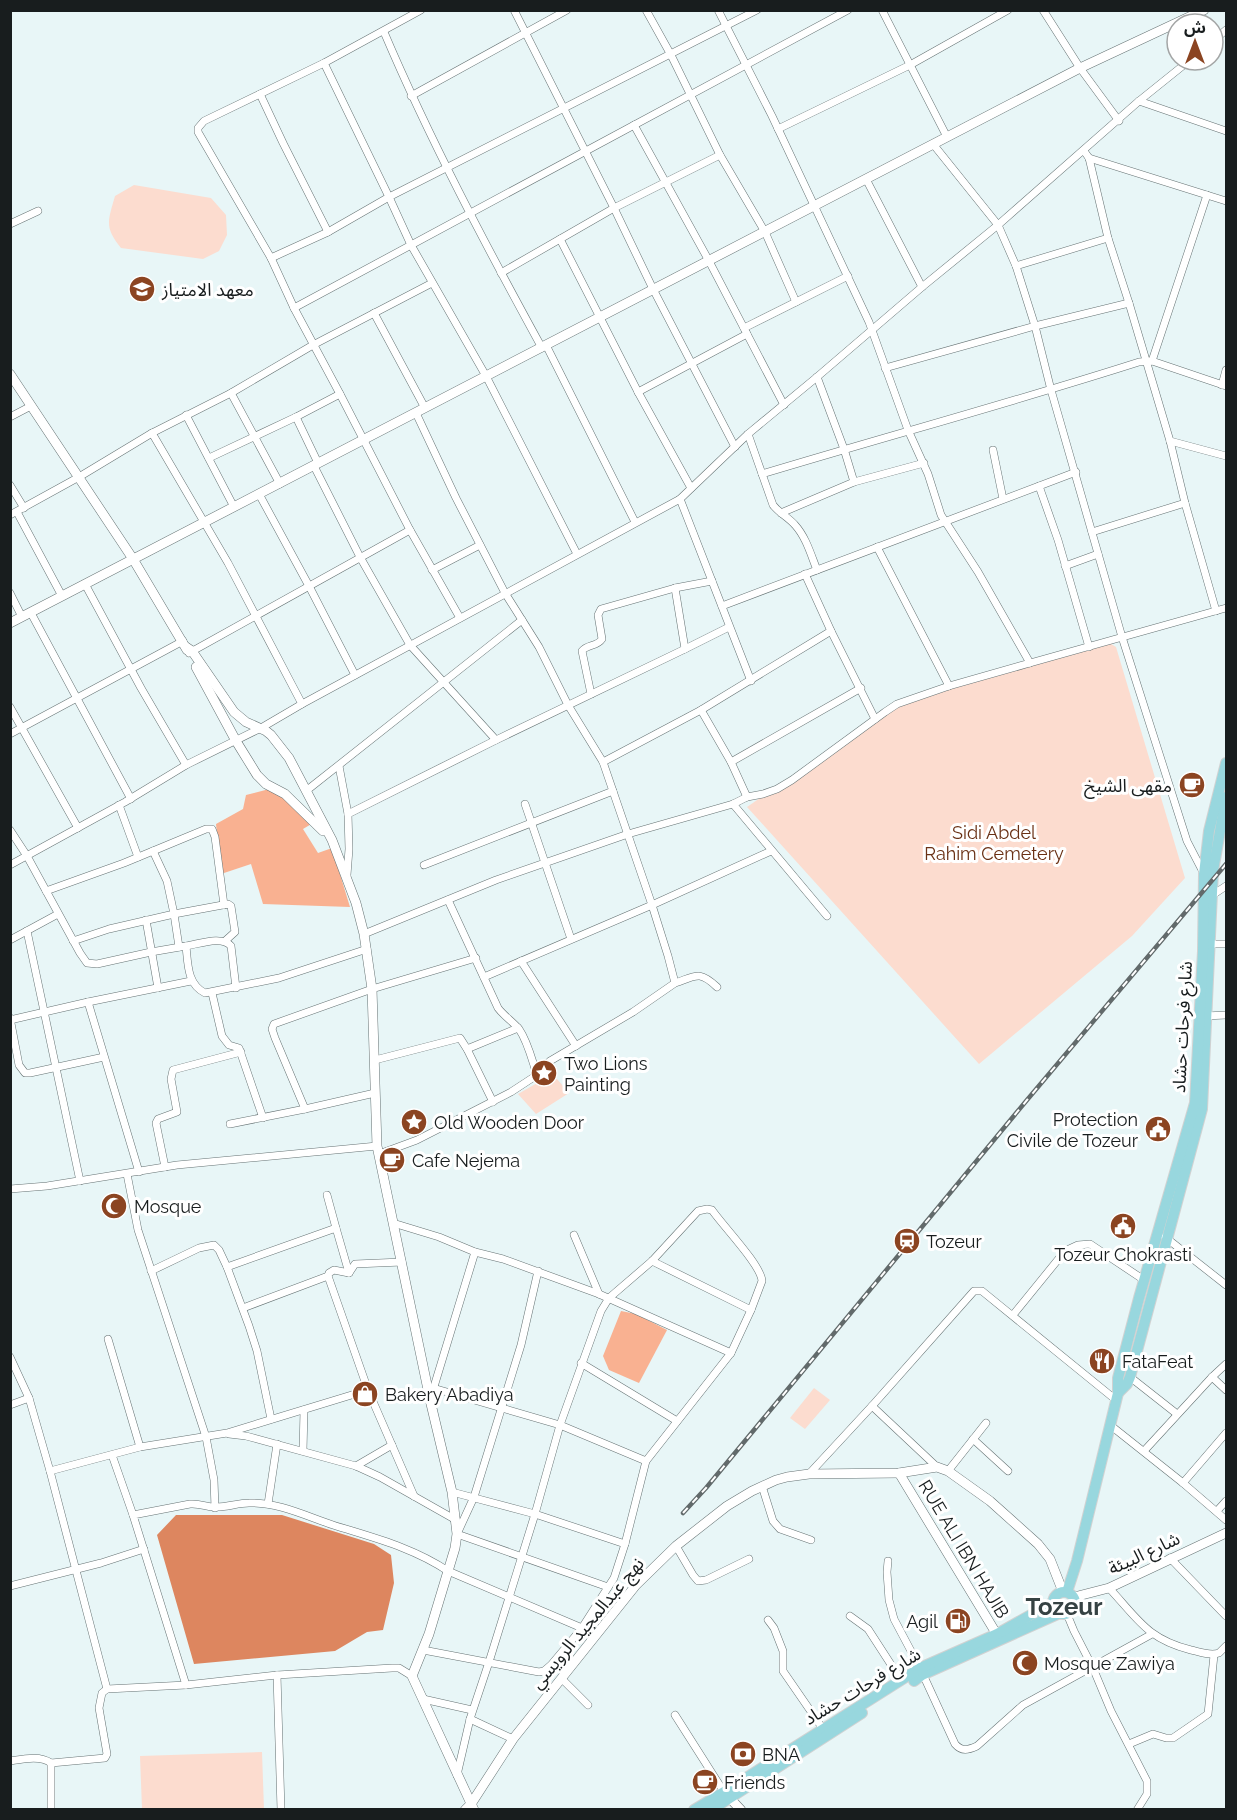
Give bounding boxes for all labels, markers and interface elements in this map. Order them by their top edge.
north arrow [1165,12,1225,72]
text: ش [1184,18,1206,37]
school or university icon: معهد الامتياز [127,274,157,304]
place label: معهد الامتياز [161,279,254,301]
cafe icon: مقهى الشيخ [1177,770,1207,800]
place label: مقهى الشيخ [1084,775,1172,799]
park label: Sidi Abdel Rahim Cemetery [924,822,1064,864]
street label: شارع فرحات حشاد [1168,960,1200,1094]
place label: Two Lions Painting [564,1053,648,1095]
place icon: Two Lions Painting [529,1058,559,1088]
place icon: Old Wooden Door [399,1107,429,1137]
place label: Protection Civile de Tozeur [1007,1109,1139,1151]
place label: Old Wooden Door [434,1112,585,1133]
public building icon: Protection Civile de Tozeur [1143,1114,1173,1144]
cafe icon: Cafe Nejema [377,1145,407,1175]
place label: Cafe Nejema [412,1150,520,1171]
mosque icon: Mosque [99,1191,129,1221]
place label: Mosque [134,1196,202,1217]
public building icon: Tozeur Chokrasti [1108,1211,1138,1241]
station icon: Tozeur [892,1226,922,1256]
place label: Tozeur [926,1231,982,1252]
place label: Tozeur Chokrasti [1054,1244,1192,1265]
restaurant icon: FataFeat [1087,1346,1117,1376]
place label: FataFeat [1122,1351,1193,1372]
shop icon: Bakery Abadiya [350,1379,380,1409]
place label: Bakery Abadiya [385,1384,514,1405]
street label: RUE ALI IBN HAJIB [914,1476,1014,1622]
street label: شارع البيئة [1105,1527,1185,1582]
street label: نهج عبدالمجيد الرويسي [526,1553,650,1695]
district label: Tozeur [1026,1592,1102,1621]
fuel station icon: Agil [943,1606,973,1636]
place label: Agil [906,1611,938,1632]
street label: شارع فرحات حشاد [800,1643,926,1732]
mosque icon: Mosque Zawiya [1010,1648,1040,1678]
place label: Mosque Zawiya [1044,1653,1175,1674]
bank icon: BNA [728,1739,758,1769]
place label: BNA [762,1744,800,1765]
cafe icon: Friends [690,1767,720,1797]
place label: Friends [724,1772,785,1793]

